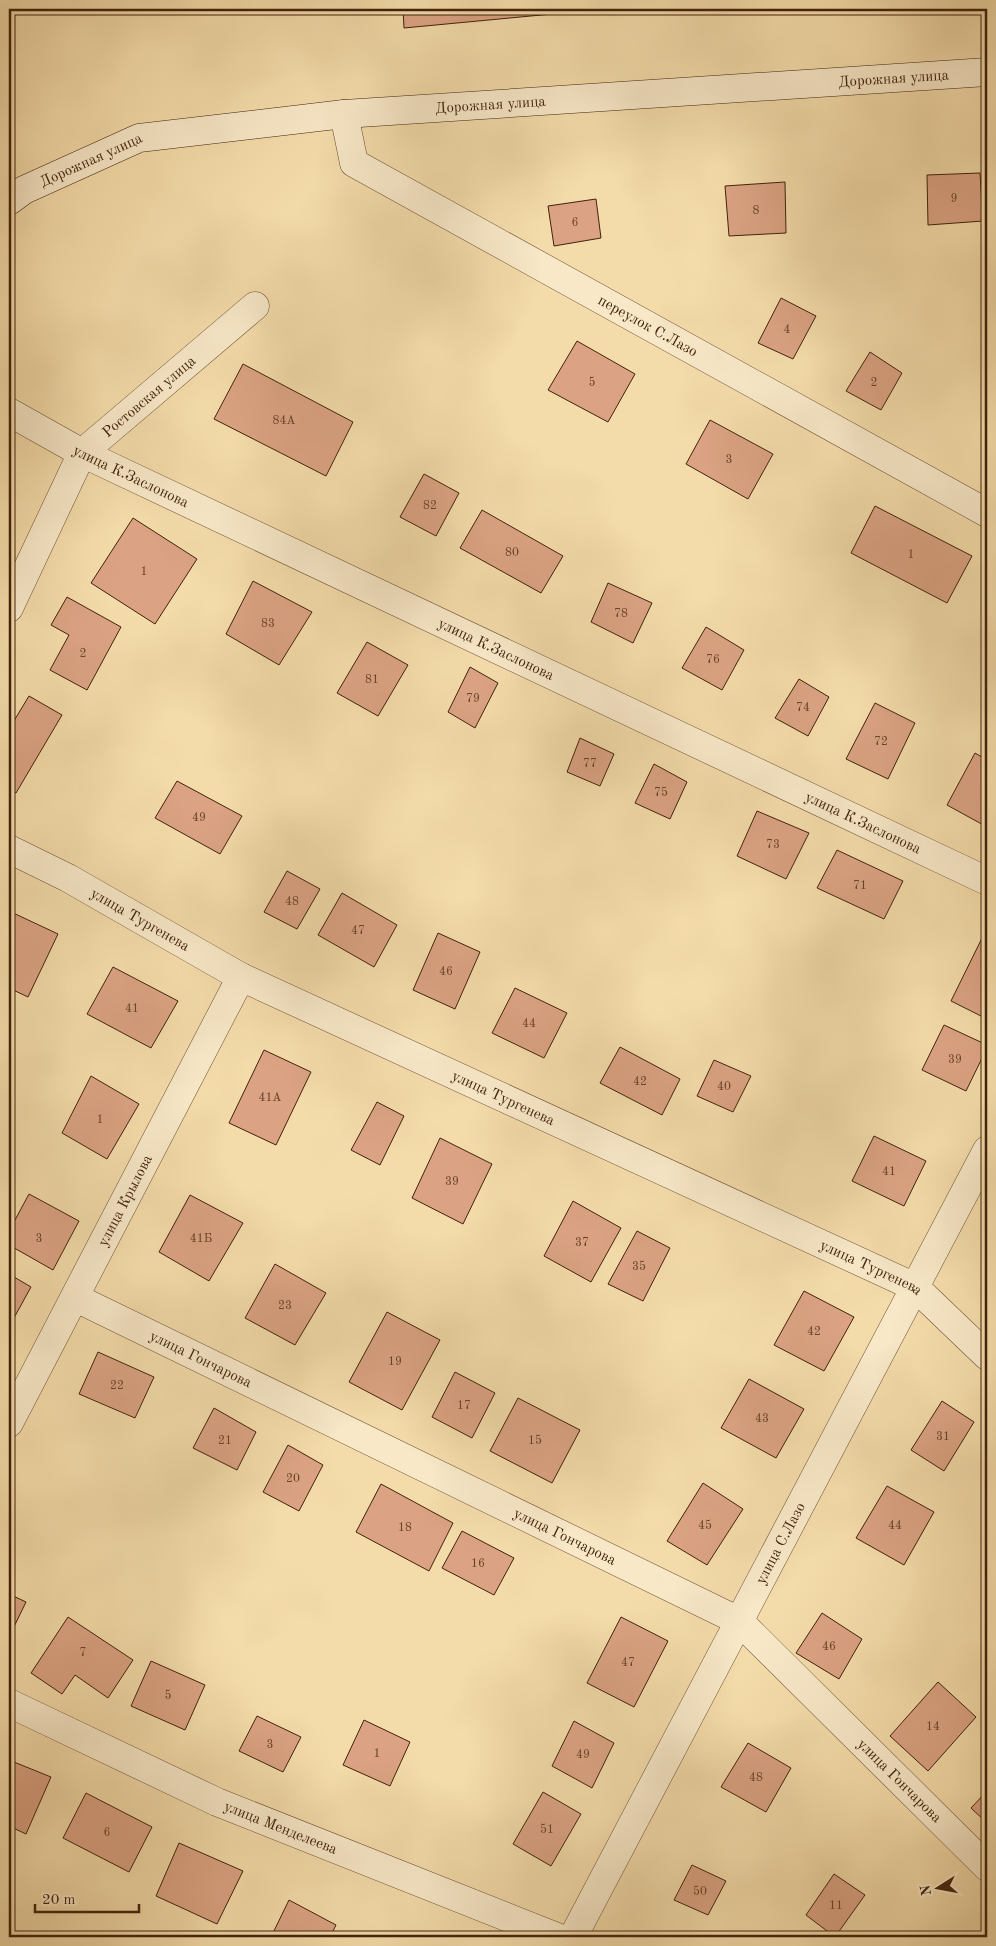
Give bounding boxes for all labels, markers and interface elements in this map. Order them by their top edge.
street label: Дорожная улица [838,68,950,91]
street label: Дорожная улица [435,95,547,117]
street label: Дорожная улица [38,131,146,191]
house number: 9 [951,193,957,205]
house number: 8 [753,205,760,217]
house number: 6 [572,217,579,229]
street label: переулок С.Лазо [595,293,700,360]
house number: 4 [784,324,791,336]
street label: Ростовская улица [100,353,200,441]
house number: 5 [589,376,596,389]
house number: 2 [871,377,877,389]
house number: 84А [272,415,296,427]
street label: улица К.Заслонова [70,443,191,512]
house number: 3 [726,454,732,466]
house number: 82 [423,500,437,512]
house number: 80 [505,547,519,559]
house number: 1 [908,549,914,561]
house number: 1 [141,566,147,578]
house number: 78 [614,608,628,620]
street label: улица К.Заслонова [435,616,557,684]
house number: 83 [261,618,275,630]
house number: 2 [80,648,86,660]
house number: 76 [706,654,720,666]
house number: 81 [365,674,379,686]
house number: 79 [466,693,480,705]
house number: 74 [796,702,810,714]
house number: 72 [874,736,888,748]
house number: 77 [583,758,597,770]
house number: 75 [654,786,668,799]
street label: улица К.Заслонова [802,790,924,858]
house number: 49 [192,812,206,824]
house number: 73 [766,839,780,851]
house number: 71 [853,880,867,892]
street label: улица Тургенева [87,886,192,955]
house number: 48 [285,896,299,908]
house number: 47 [351,925,365,937]
house number: 46 [439,966,453,978]
house number: 41 [125,1003,139,1015]
house number: 44 [522,1018,536,1030]
house number: 39 [948,1054,962,1066]
street label: улица Тургенева [449,1069,557,1129]
house number: 42 [633,1076,647,1088]
house number: 40 [717,1081,731,1093]
house number: 41А [258,1092,282,1104]
house number: 1 [97,1114,103,1126]
street label: улица Крылова [96,1152,156,1249]
house number: 41 [882,1166,896,1178]
house number: 39 [445,1176,459,1188]
house number: 3 [36,1233,42,1245]
house number: 41Б [190,1233,212,1245]
house number: 37 [575,1237,589,1249]
street label: улица Тургенева [817,1238,925,1299]
house number: 35 [632,1260,646,1273]
house number: 23 [278,1300,292,1312]
house number: 42 [807,1326,821,1338]
street label: улица Гончарова [147,1329,254,1392]
house number: 19 [388,1356,402,1368]
house number: 22 [110,1380,124,1392]
house number: 17 [457,1400,471,1412]
house number: 43 [755,1413,769,1425]
house number: 31 [936,1431,950,1443]
house number: 15 [528,1434,542,1447]
house number: 21 [218,1435,232,1447]
house number: 20 [286,1473,300,1485]
street label: улица С.Лазо [754,1501,809,1587]
street label: улица Гончарова [511,1506,618,1569]
house number: 45 [698,1519,712,1532]
house number: 44 [888,1520,902,1532]
house number: 18 [398,1522,412,1534]
house number: 16 [471,1558,485,1570]
house number: 46 [822,1641,836,1653]
house number: 7 [80,1647,86,1659]
house number: 47 [621,1657,635,1669]
house number: 5 [165,1689,172,1702]
house number: 14 [926,1721,940,1733]
street label: улица Гончарова [854,1737,944,1827]
house number: 3 [267,1739,273,1751]
house number: 1 [374,1748,380,1760]
house number: 49 [576,1749,590,1761]
house number: 48 [749,1772,763,1784]
street label: улица Менделеева [221,1800,340,1858]
house number: 51 [540,1823,554,1836]
house number: 6 [104,1827,111,1839]
north arrow [914,1864,964,1914]
scale bar [35,1881,139,1913]
text: N [918,1883,934,1897]
house number: 50 [693,1885,707,1898]
text: 20 m [42,1893,76,1908]
house number: 11 [829,1900,843,1912]

